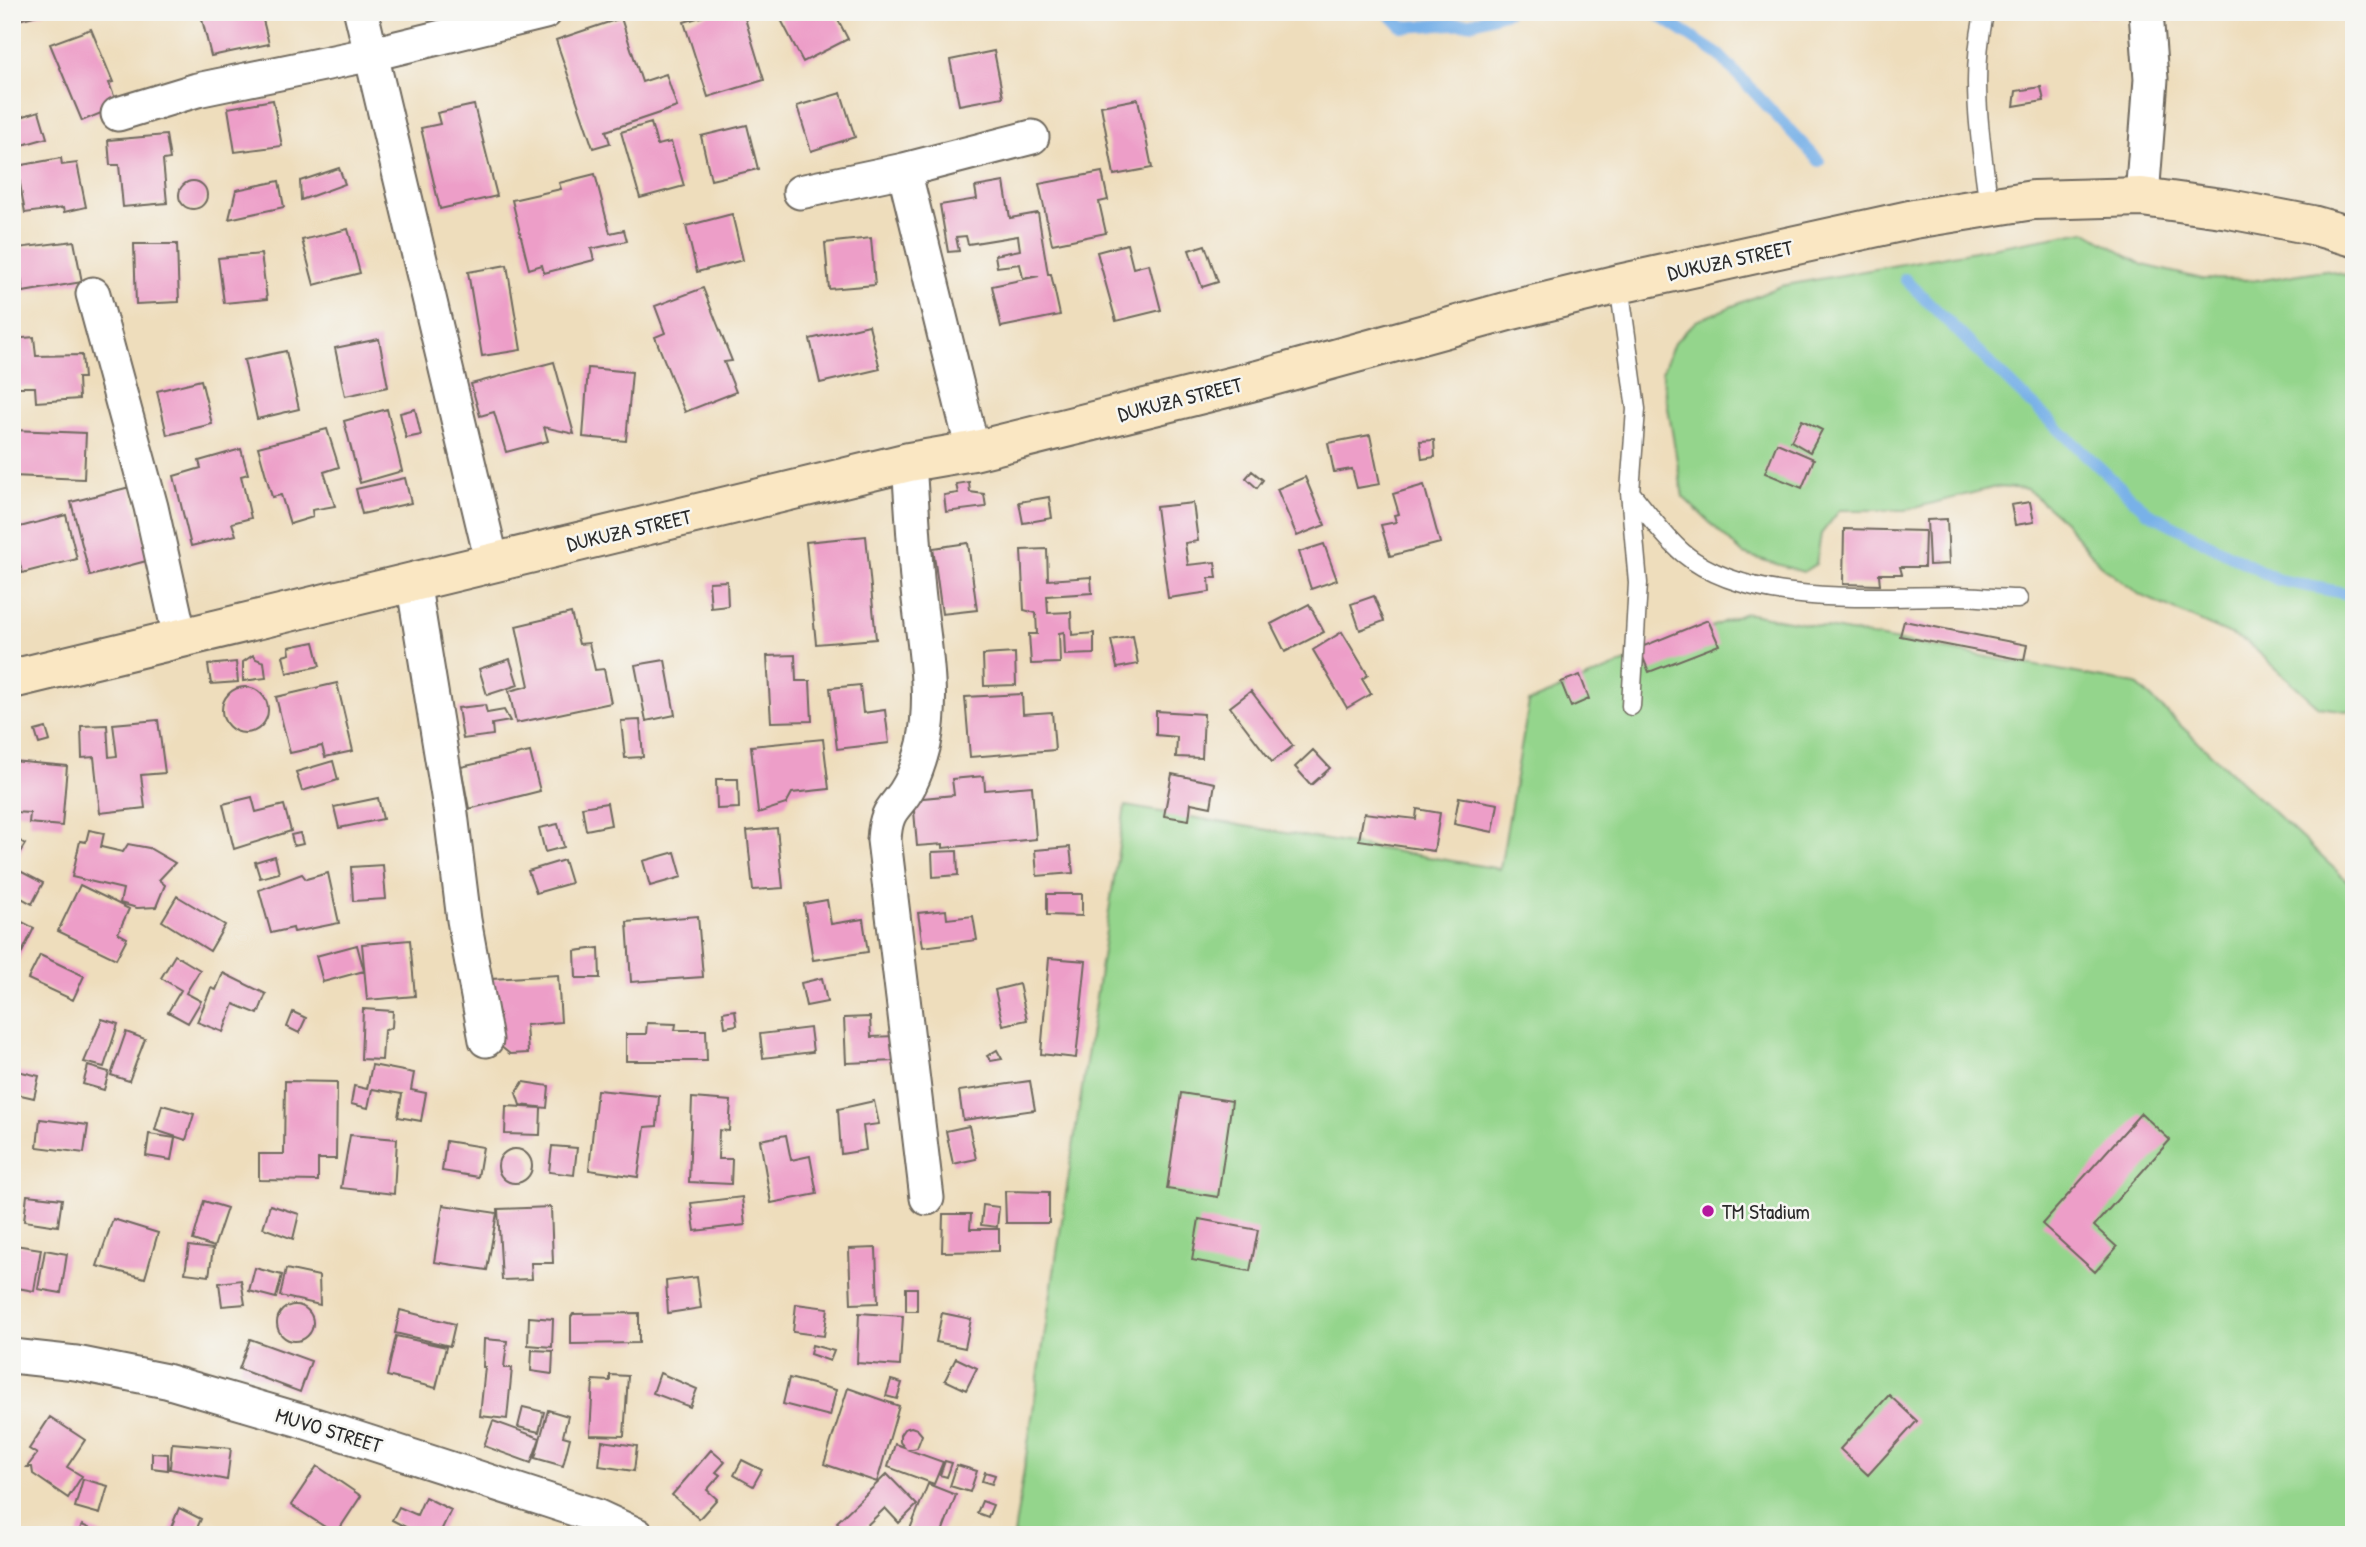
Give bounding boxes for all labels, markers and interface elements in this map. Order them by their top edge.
street label: DUKUZA STREET [1665,232,1796,287]
street label: DUKUZA STREET [1115,369,1246,428]
street label: DUKUZA STREET [564,501,695,558]
place label: TM Stadium [1722,1197,1810,1226]
marker: TM Stadium [1700,1203,1716,1219]
street label: MUVO STREET [272,1400,387,1460]

